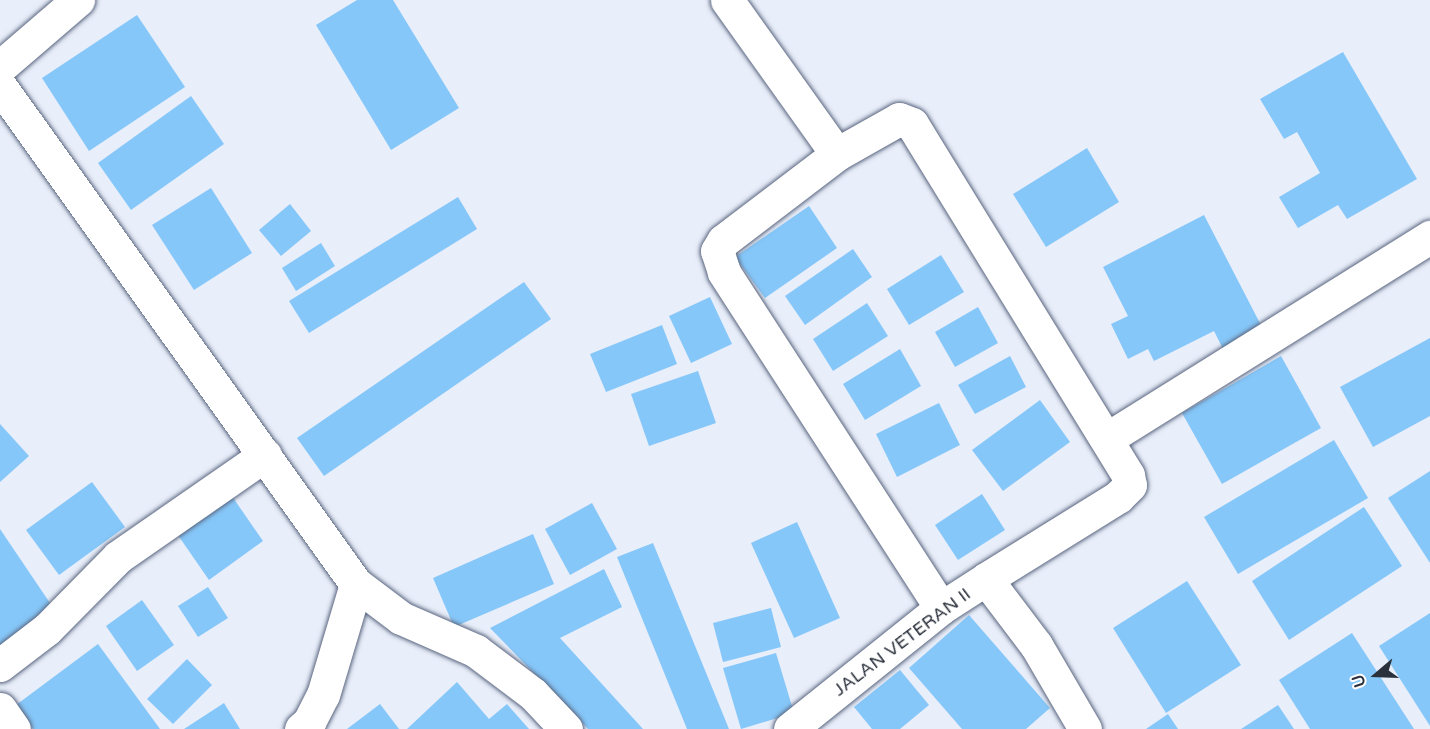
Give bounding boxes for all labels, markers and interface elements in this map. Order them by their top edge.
street label: JALAN VETERAN II [829,583,975,701]
north arrow [1346,645,1406,705]
text: U [1348,672,1370,690]

